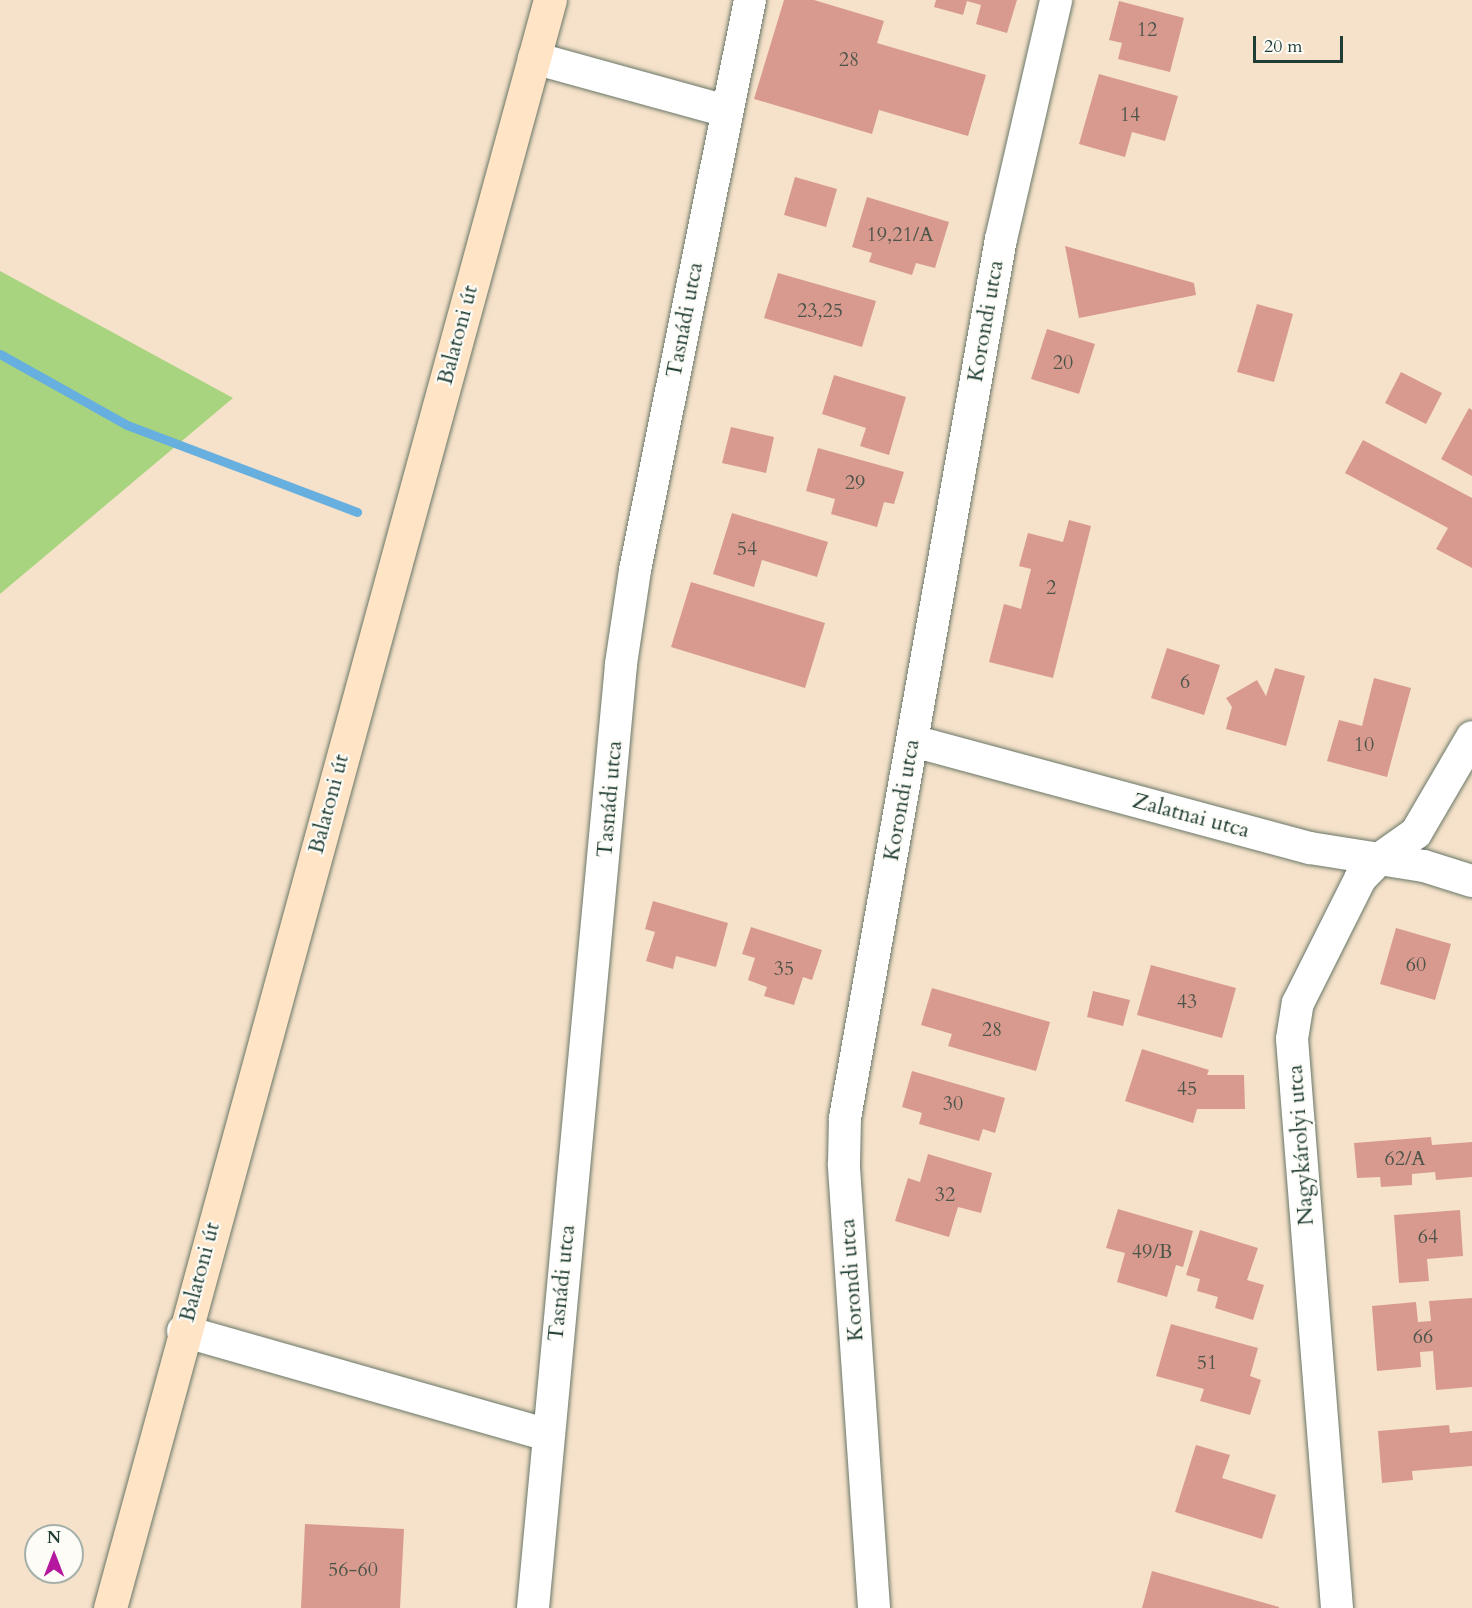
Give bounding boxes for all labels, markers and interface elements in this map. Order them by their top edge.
house number: 12 [1137,17,1157,41]
scale bar [1256,24,1346,62]
text: 20 m [1264,34,1303,59]
house number: 28 [839,47,859,71]
house number: 14 [1120,102,1140,126]
house number: 19,21/A [867,222,933,246]
street label: Korondi utca [962,258,1010,384]
street label: Tasnádi utca [661,260,709,380]
street label: Balatoni út [432,282,484,388]
house number: 23,25 [797,298,843,322]
house number: 20 [1053,350,1073,374]
house number: 29 [845,470,865,494]
house number: 54 [737,536,757,560]
house number: 2 [1046,575,1056,599]
house number: 6 [1180,669,1190,693]
house number: 10 [1354,732,1374,756]
street label: Korondi utca [878,737,926,863]
street label: Tasnádi utca [592,739,628,859]
street label: Balatoni út [303,751,355,857]
street label: Zalatnai utca [1130,788,1252,844]
house number: 60 [1406,952,1426,976]
house number: 35 [774,956,794,980]
house number: 43 [1177,989,1197,1013]
house number: 28 [982,1017,1002,1041]
street label: Nagykárolyi utca [1282,1064,1320,1226]
house number: 45 [1177,1076,1197,1100]
house number: 30 [943,1091,963,1115]
house number: 62/A [1384,1146,1426,1170]
house number: 32 [935,1182,955,1206]
street label: Korondi utca [835,1218,869,1342]
street label: Balatoni út [174,1219,226,1325]
street label: Tasnádi utca [543,1223,581,1343]
house number: 64 [1418,1224,1438,1248]
house number: 49/B [1132,1239,1172,1263]
house number: 66 [1413,1324,1433,1348]
house number: 51 [1197,1350,1217,1374]
north arrow [24,1524,84,1584]
text: N [47,1527,61,1549]
house number: 56-60 [328,1557,378,1581]

